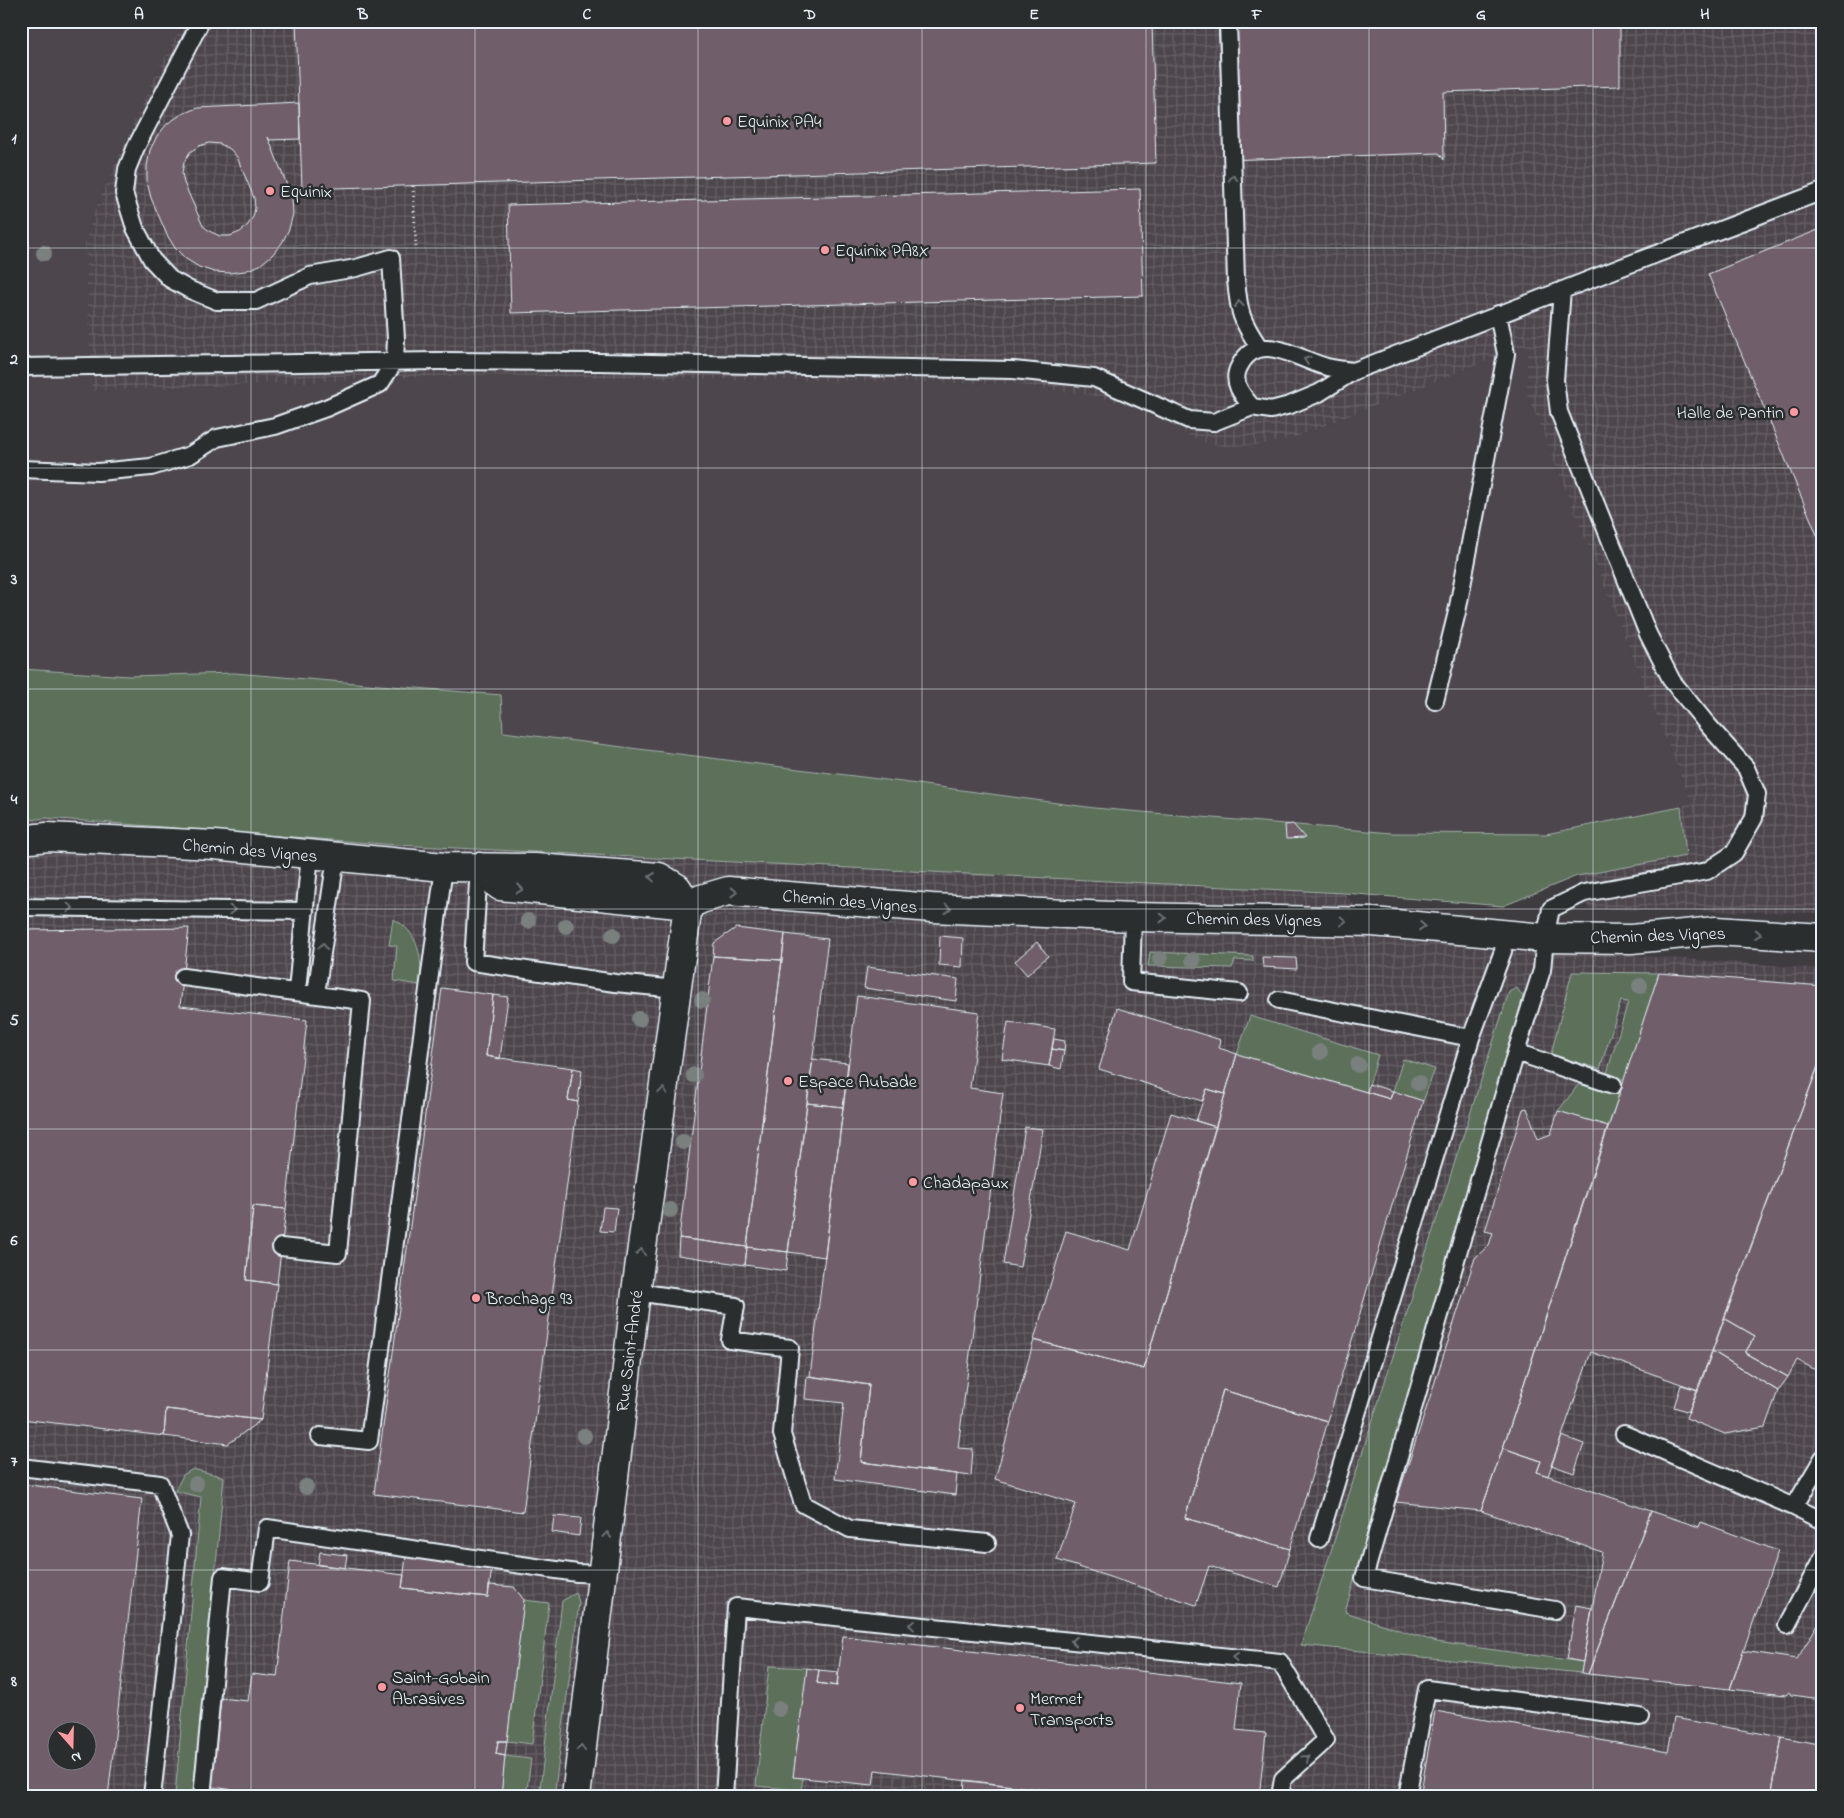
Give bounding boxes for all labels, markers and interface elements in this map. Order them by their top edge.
text: A [134,3,144,27]
text: B [357,3,369,27]
text: C [583,3,592,27]
text: D [803,3,816,27]
text: E [1029,3,1039,27]
text: F [1251,3,1263,27]
text: G [1476,3,1486,27]
text: H [1700,3,1710,27]
place label: Equinix PA4 [737,110,822,136]
marker: Equinix PA4 [721,115,733,127]
text: 1 [11,127,17,151]
one-way arrow [1228,174,1239,182]
place label: Equinix [280,180,332,206]
marker: Equinix [264,185,276,197]
place label: Equinix PA8X [835,239,929,265]
marker: Equinix PA8X [819,244,831,256]
one-way arrow [1234,300,1245,308]
text: 2 [9,348,18,372]
one-way arrow [1303,356,1311,366]
place label: Halle de Pantin [1676,401,1784,427]
marker: Halle de Pantin [1788,406,1800,418]
text: 3 [10,568,18,592]
text: 4 [10,788,18,812]
street label: Chemin des Vignes [181,833,319,872]
one-way arrow [647,872,655,883]
one-way arrow [516,883,524,893]
street label: Chemin des Vignes [781,884,919,923]
one-way arrow [730,887,738,898]
one-way arrow [66,903,74,913]
one-way arrow [945,904,953,914]
one-way arrow [229,905,237,915]
street label: Chemin des Vignes [1186,907,1322,936]
one-way arrow [1159,912,1167,923]
one-way arrow [1339,916,1347,927]
one-way arrow [1418,920,1426,931]
street label: Chemin des Vignes [1590,922,1726,953]
one-way arrow [1754,928,1762,939]
one-way arrow [317,941,327,950]
text: 5 [9,1009,19,1033]
place label: Espace Aubade [798,1070,918,1096]
marker: Espace Aubade [782,1075,794,1087]
one-way arrow [657,1087,668,1095]
place label: Chadapaux [923,1171,1009,1197]
marker: Chadapaux [907,1176,919,1188]
text: 6 [9,1229,18,1253]
one-way arrow [635,1248,646,1256]
place label: Brochage 93 [485,1287,573,1314]
street label: Rue Saint-André [611,1288,651,1414]
marker: Brochage 93 [470,1292,482,1304]
text: 7 [11,1450,18,1474]
one-way arrow [601,1531,612,1539]
one-way arrow [908,1619,916,1630]
one-way arrow [1069,1636,1077,1647]
one-way arrow [1231,1652,1239,1663]
place label: Saint-Gobain Abrasives [392,1666,490,1713]
text: 8 [10,1670,17,1694]
marker: Saint-Gobain Abrasives [376,1681,388,1693]
place label: Mermet Transports [1030,1687,1114,1734]
marker: Mermet Transports [1014,1702,1026,1714]
north arrow [48,1720,98,1770]
one-way arrow [575,1744,586,1752]
text: N [68,1745,84,1768]
one-way arrow [1300,1755,1309,1764]

